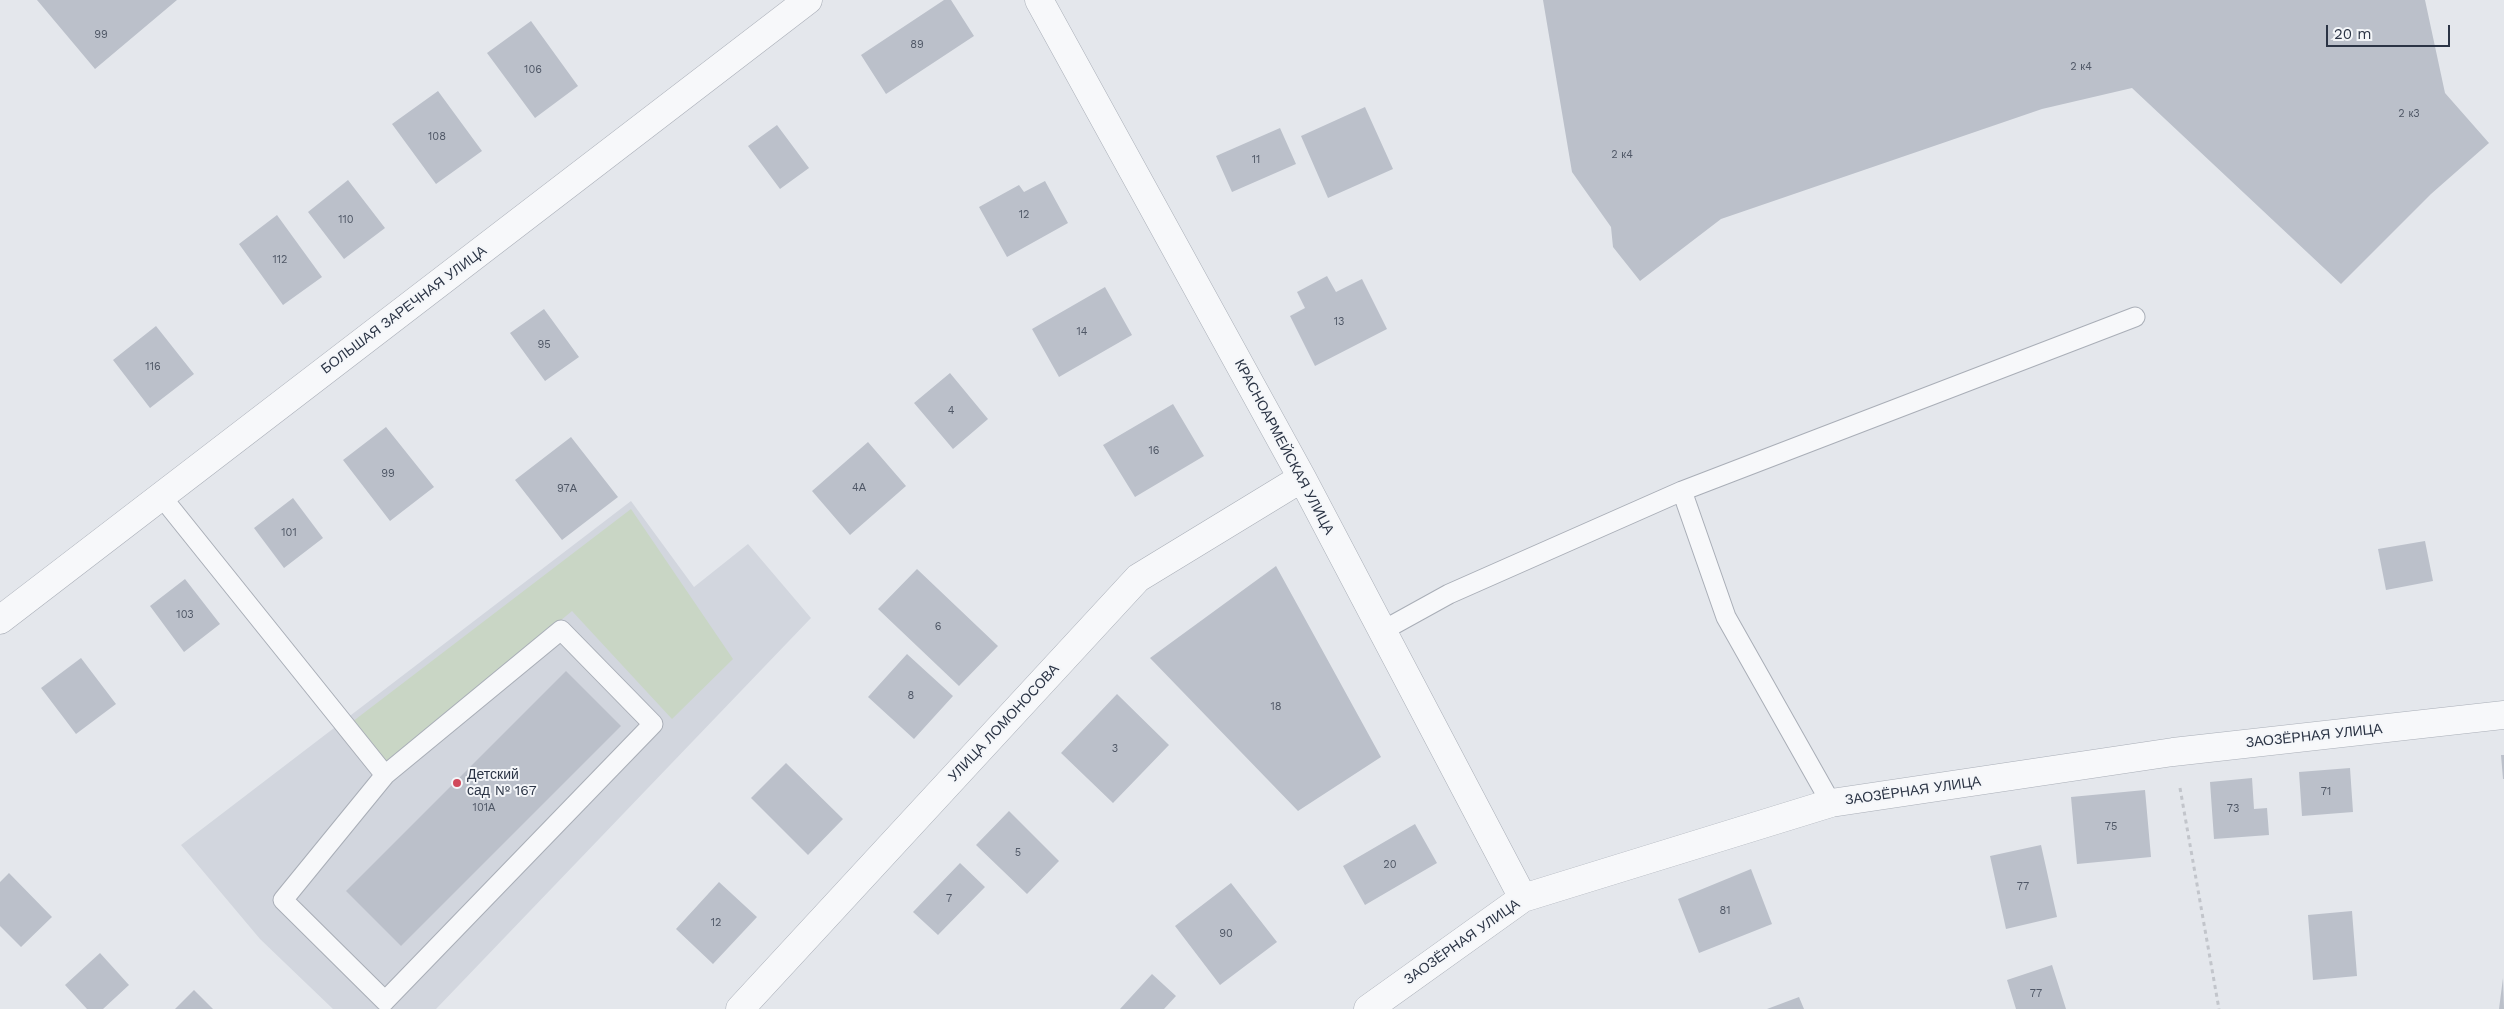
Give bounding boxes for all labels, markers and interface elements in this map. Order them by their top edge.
scale bar [2329,15,2453,47]
text: 20 m [2334,25,2372,43]
house number: 99 [94,28,108,42]
house number: 89 [910,38,924,52]
house number: 2 к4 [2070,60,2092,74]
house number: 106 [524,63,542,77]
house number: 2 к3 [2398,107,2420,121]
house number: 108 [428,130,446,144]
house number: 2 к4 [1611,148,1633,162]
house number: 11 [1252,153,1260,167]
house number: 12 [1019,208,1029,222]
house number: 110 [338,213,354,227]
street label: БОЛЬШАЯ ЗАРЕЧНАЯ УЛИЦА [318,242,490,378]
house number: 112 [273,253,287,267]
house number: 13 [1334,315,1344,329]
house number: 14 [1076,325,1088,339]
house number: 95 [537,338,551,352]
street label: КРАСНОАРМЕЙСКАЯ УЛИЦА [1231,357,1337,537]
house number: 116 [145,360,161,374]
house number: 4 [948,404,954,418]
house number: 16 [1149,444,1159,458]
house number: 99 [381,467,395,481]
house number: 4А [852,481,866,495]
house number: 97А [557,482,577,496]
house number: 101 [281,526,297,540]
house number: 103 [176,608,194,622]
house number: 6 [935,620,941,634]
street label: УЛИЦА ЛОМОНОСОВА [945,661,1063,785]
house number: 8 [908,689,914,703]
house number: 18 [1270,700,1282,714]
street label: ЗАОЗЁРНАЯ УЛИЦА [2245,720,2383,752]
house number: 3 [1112,742,1118,756]
place label: Детский сад № 167 [467,767,537,800]
street label: ЗАОЗЁРНАЯ УЛИЦА [1844,773,1982,809]
marker: Детский сад № 167 [451,777,463,789]
house number: 71 [2321,785,2331,799]
house number: 101А [473,801,495,815]
house number: 73 [2227,802,2239,816]
house number: 75 [2105,820,2117,834]
house number: 5 [1015,846,1021,860]
house number: 20 [1383,858,1397,872]
house number: 77 [2017,880,2029,894]
house number: 7 [946,892,952,906]
street label: ЗАОЗЁРНАЯ УЛИЦА [1401,896,1523,988]
house number: 81 [1719,904,1731,918]
house number: 12 [711,916,721,930]
house number: 90 [1219,927,1233,941]
house number: 77 [2030,987,2042,1001]

